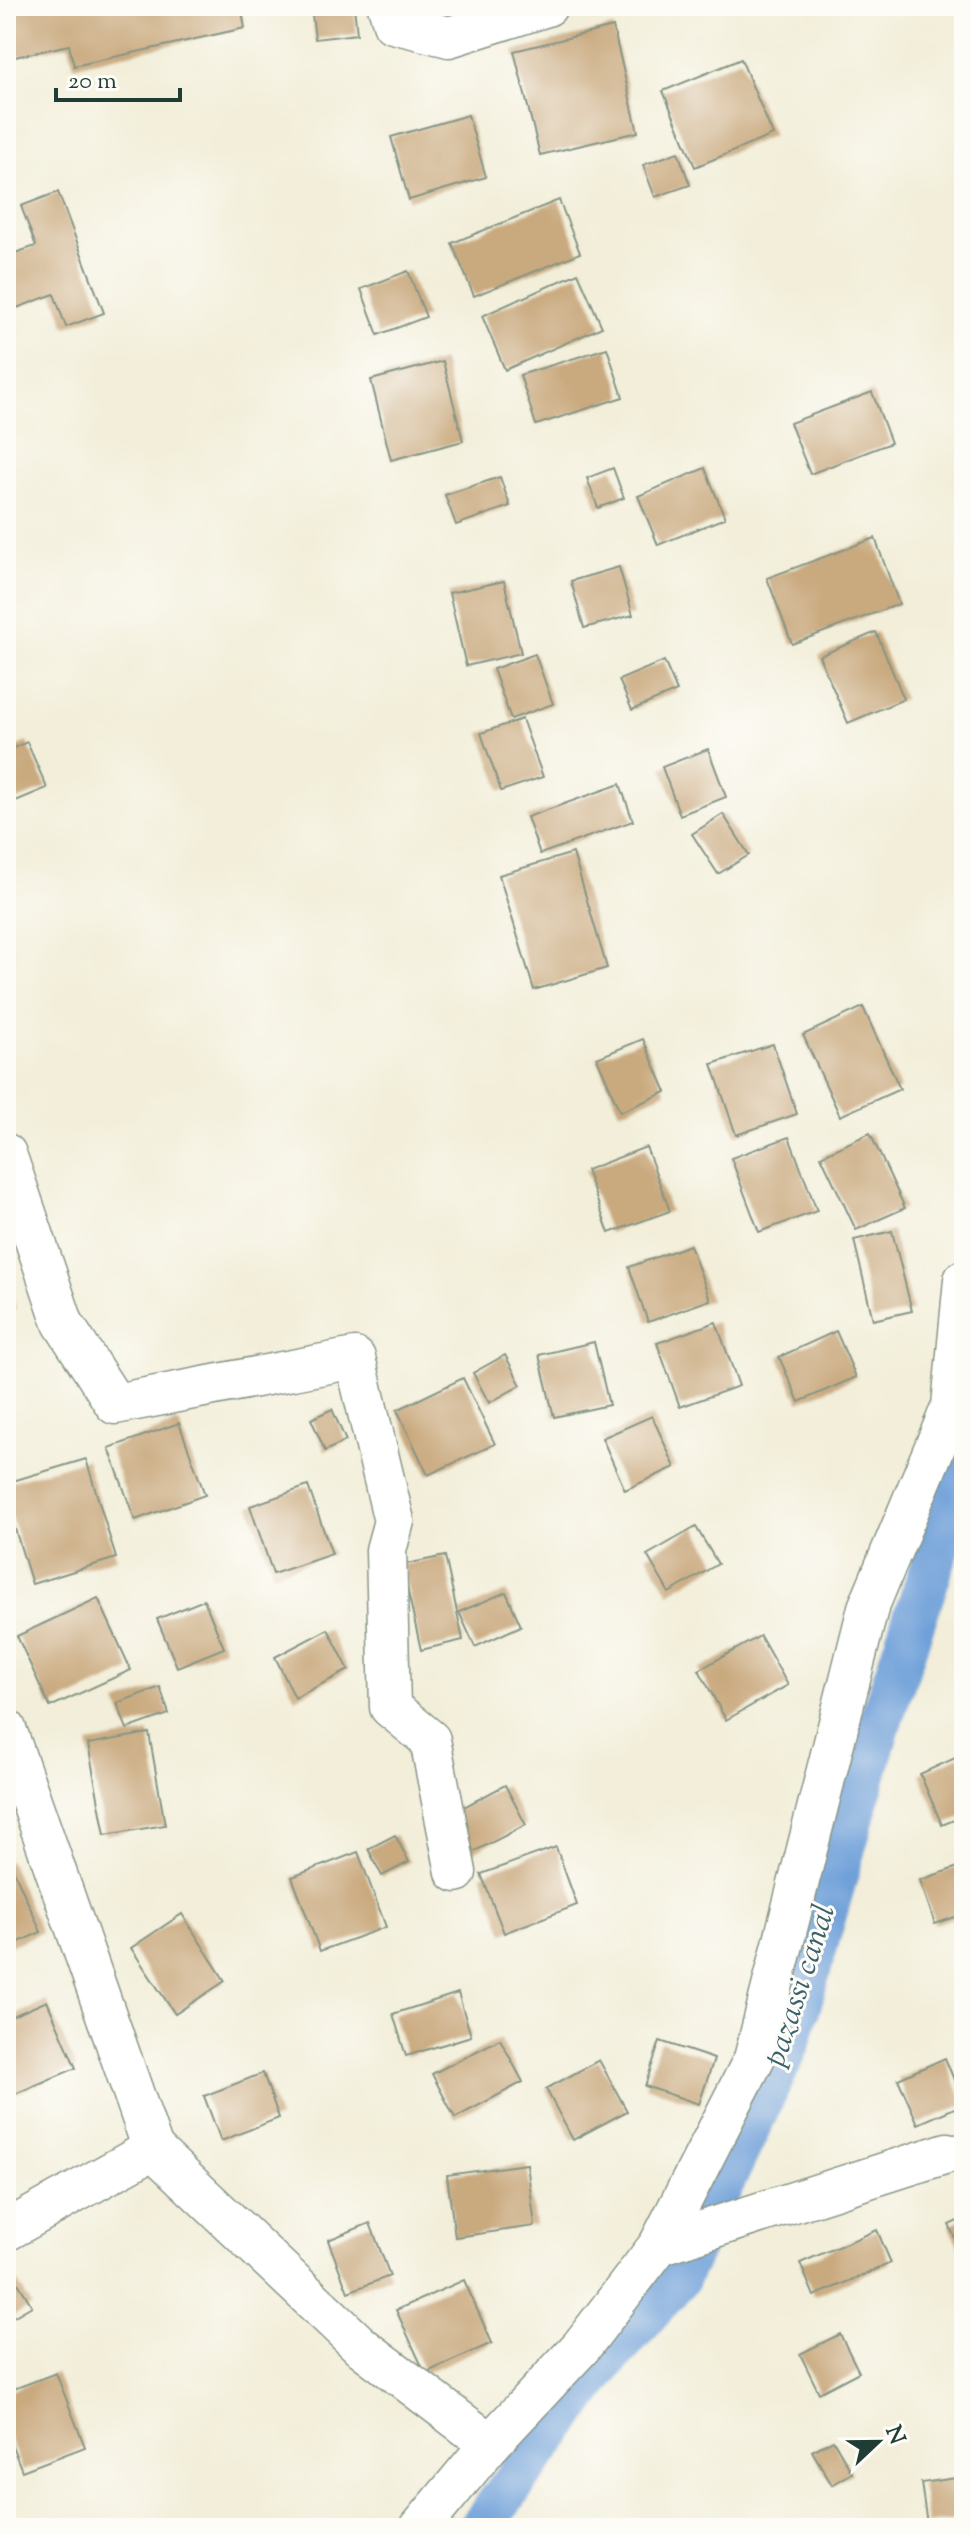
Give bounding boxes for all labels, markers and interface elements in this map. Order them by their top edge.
scale bar [56,52,180,102]
text: 20 m [68,65,117,99]
water label: pazassi canal [753,1899,849,2073]
north arrow [838,2402,918,2482]
text: N [876,2421,912,2450]

